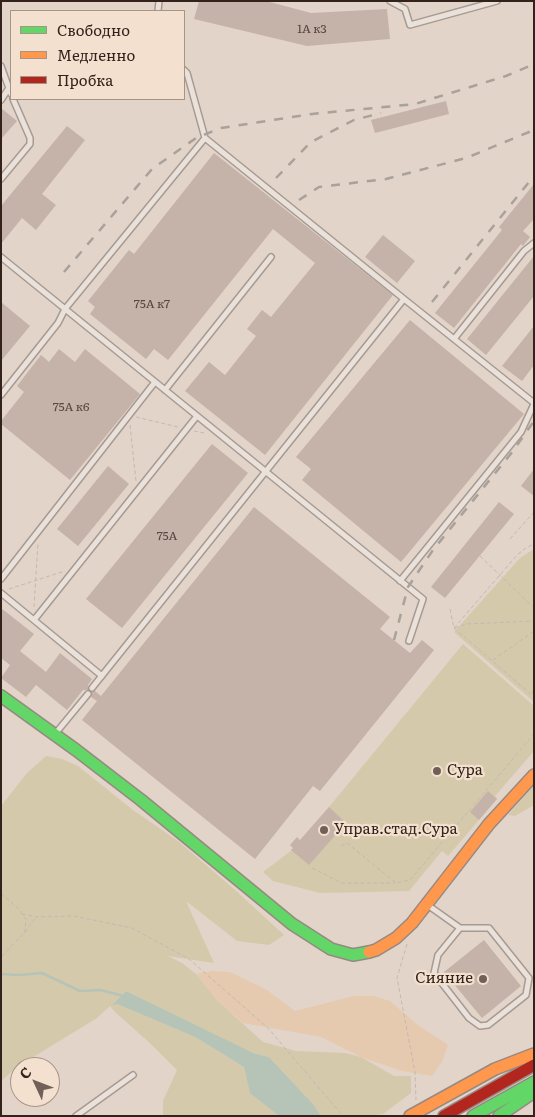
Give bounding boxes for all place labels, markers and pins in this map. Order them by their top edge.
place label: Сура [447,762,483,780]
marker: Сура [431,765,443,777]
place label: Управ.стад.Сура [334,821,458,839]
marker: Управ.стад.Сура [318,824,330,836]
place label: Сияние [415,970,473,988]
marker: Сияние [477,973,489,985]

